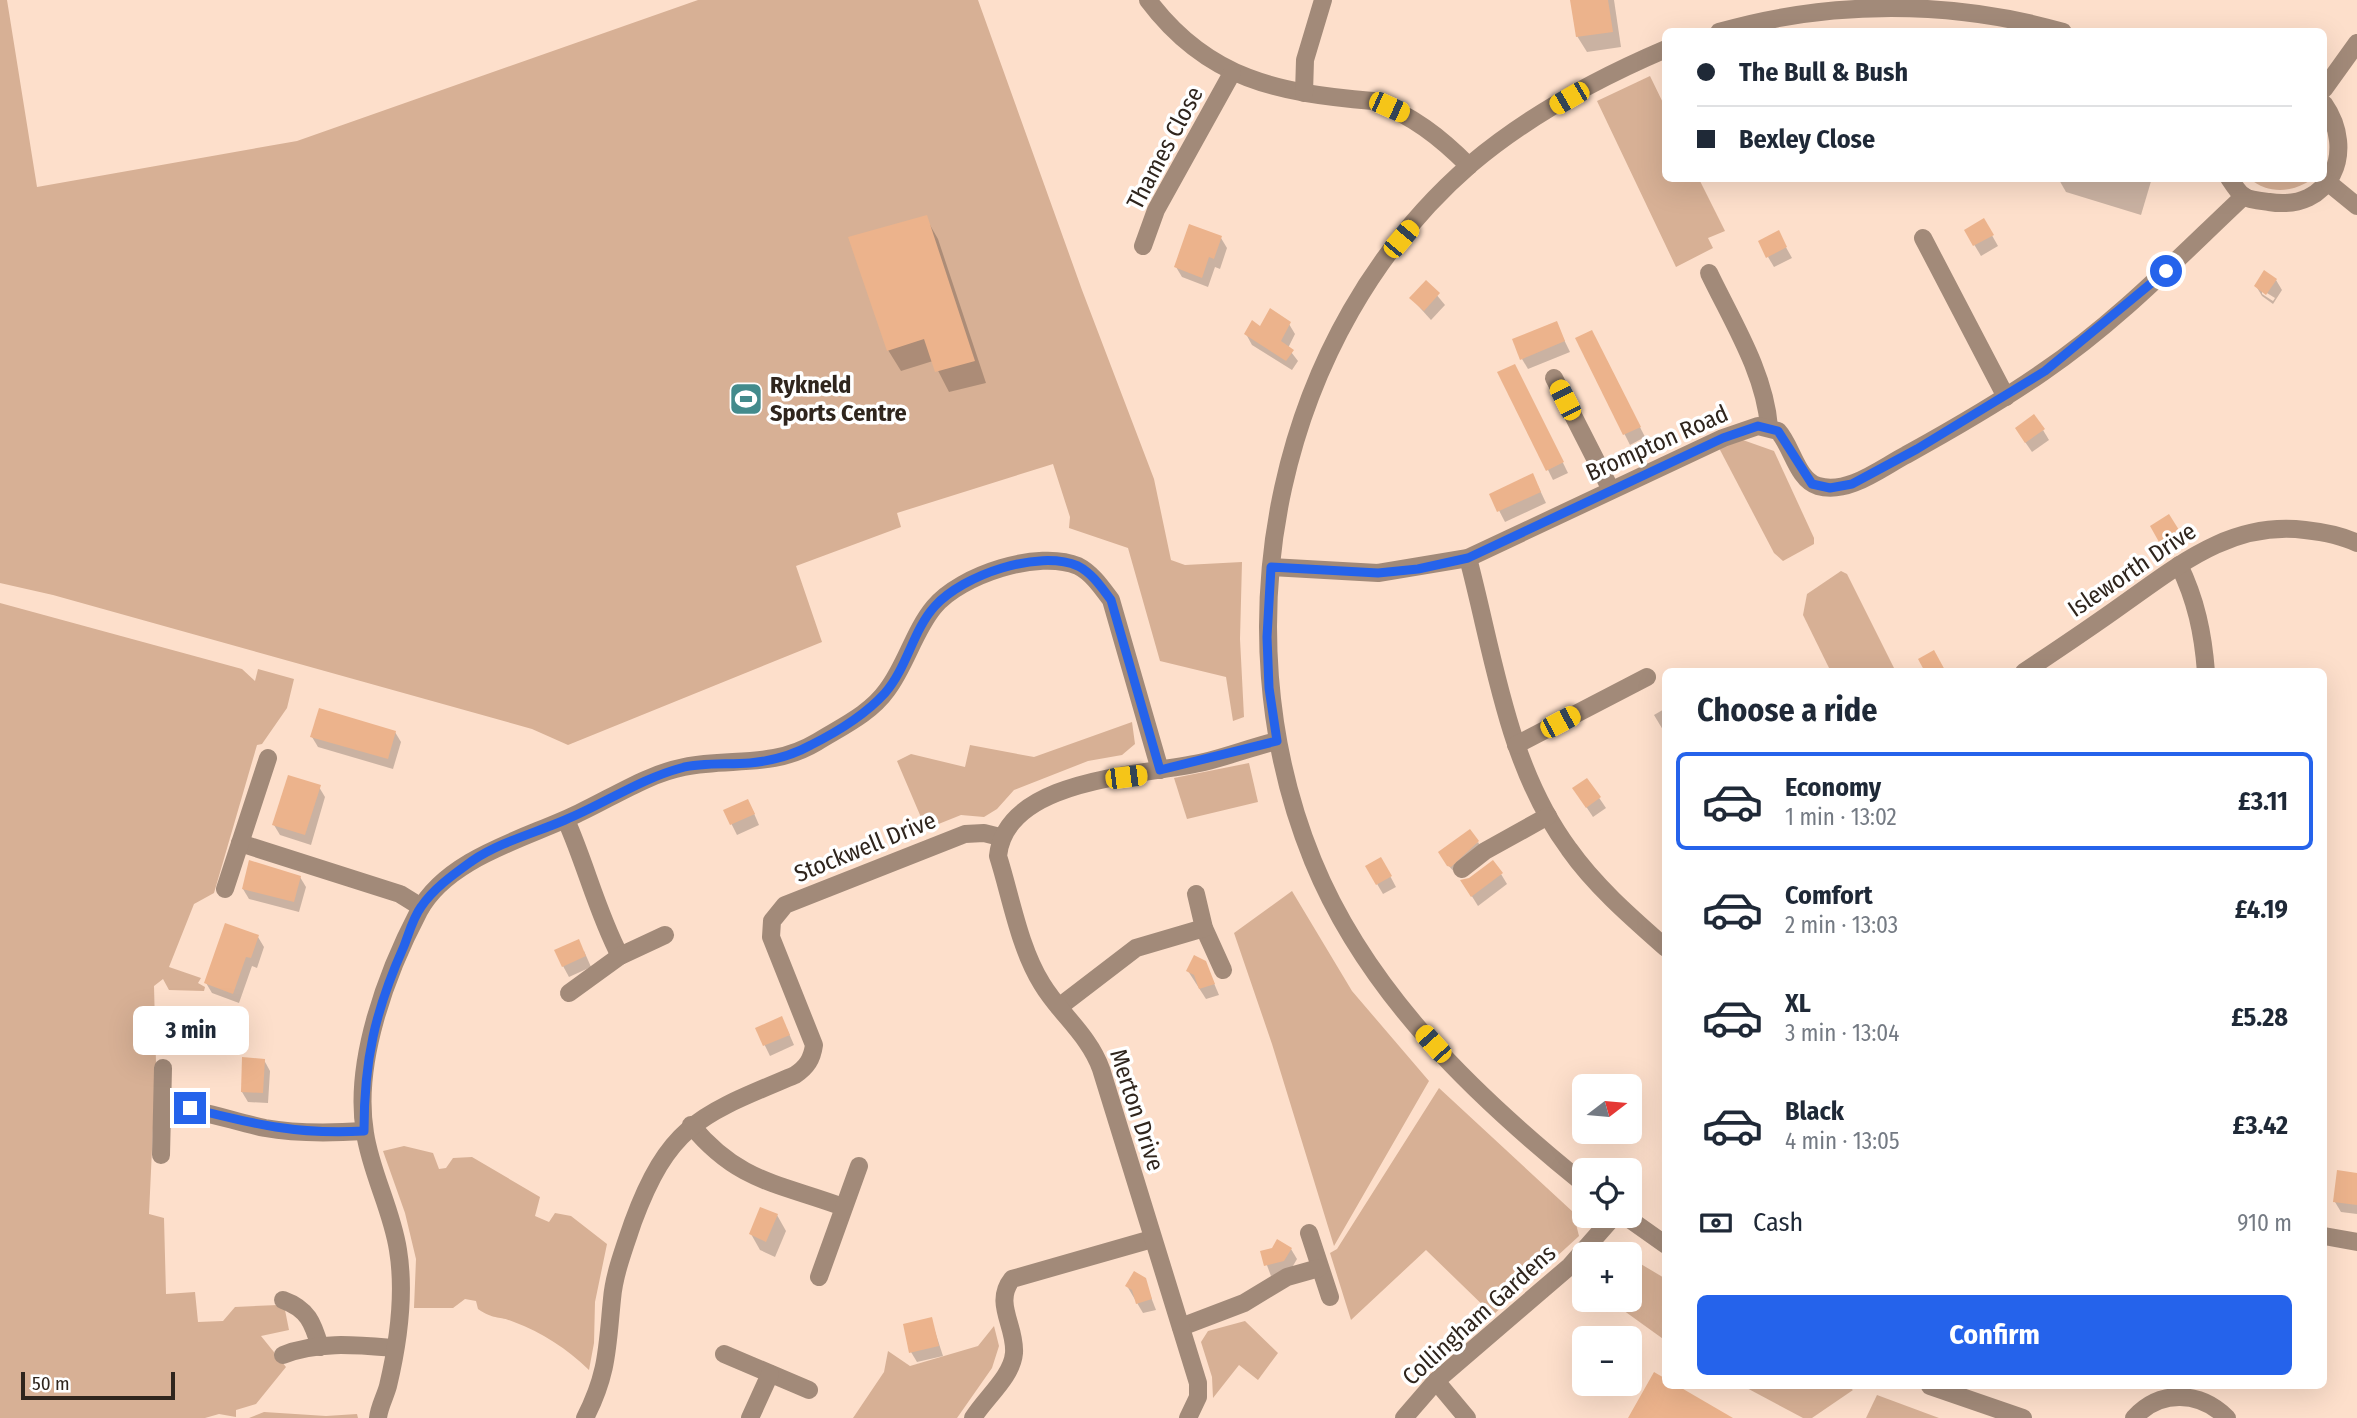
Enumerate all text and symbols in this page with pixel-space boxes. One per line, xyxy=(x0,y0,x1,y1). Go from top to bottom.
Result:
text: The Bull & Bush xyxy=(1739,57,1908,88)
car xyxy=(1546,78,1593,118)
street label: Thames Close xyxy=(1121,82,1209,214)
car xyxy=(1366,89,1413,125)
text: Bexley Close xyxy=(1739,124,1875,155)
car xyxy=(1380,216,1423,262)
route start xyxy=(2150,255,2182,287)
place label: Rykneld Sports Centre xyxy=(770,371,907,427)
car xyxy=(1547,377,1584,423)
sports icon: Rykneld Sports Centre xyxy=(727,380,765,418)
street label: Brompton Road xyxy=(1581,399,1733,487)
street label: Isleworth Drive xyxy=(2063,517,2201,623)
text: Choose a ride xyxy=(1697,691,1878,729)
car xyxy=(1537,703,1584,741)
car xyxy=(1104,764,1149,790)
icon: car xyxy=(1701,770,1764,833)
text: Economy xyxy=(1785,772,1881,803)
text: £3.11 xyxy=(2238,786,2288,817)
text: 1 min · 13:02 xyxy=(1785,803,1897,831)
street label: Stockwell Drive xyxy=(790,806,940,888)
icon: car xyxy=(1701,878,1764,941)
text: Comfort xyxy=(1785,880,1873,911)
text: £4.19 xyxy=(2235,894,2288,925)
text: 2 min · 13:03 xyxy=(1785,911,1898,939)
icon: car xyxy=(1701,986,1764,1049)
text: XL xyxy=(1785,988,1811,1019)
text: £5.28 xyxy=(2231,1002,2288,1033)
callout: 3 min xyxy=(132,1006,248,1056)
text: 3 min xyxy=(165,1016,217,1044)
text: 3 min · 13:04 xyxy=(1785,1019,1899,1047)
car xyxy=(1412,1021,1455,1067)
street label: Merton Drive xyxy=(1104,1046,1170,1174)
north arrow xyxy=(1572,1074,1642,1144)
map controls xyxy=(1572,1074,1642,1396)
route end xyxy=(174,1092,206,1124)
icon: car xyxy=(1701,1094,1764,1157)
text: Black xyxy=(1785,1096,1844,1127)
text: £3.42 xyxy=(2232,1110,2288,1141)
text: 4 min · 13:05 xyxy=(1785,1127,1900,1155)
button: locate xyxy=(1572,1158,1642,1228)
icon: cash xyxy=(1697,1204,1735,1242)
text: Cash xyxy=(1753,1207,1803,1238)
text: 910 m xyxy=(2237,1209,2292,1237)
street label: Collingham Gardens xyxy=(1397,1239,1561,1391)
button: + xyxy=(1572,1242,1642,1312)
button: Confirm xyxy=(1697,1295,2292,1375)
button: − xyxy=(1572,1326,1642,1396)
scale bar xyxy=(21,1369,175,1401)
text: 50 m xyxy=(32,1372,70,1395)

